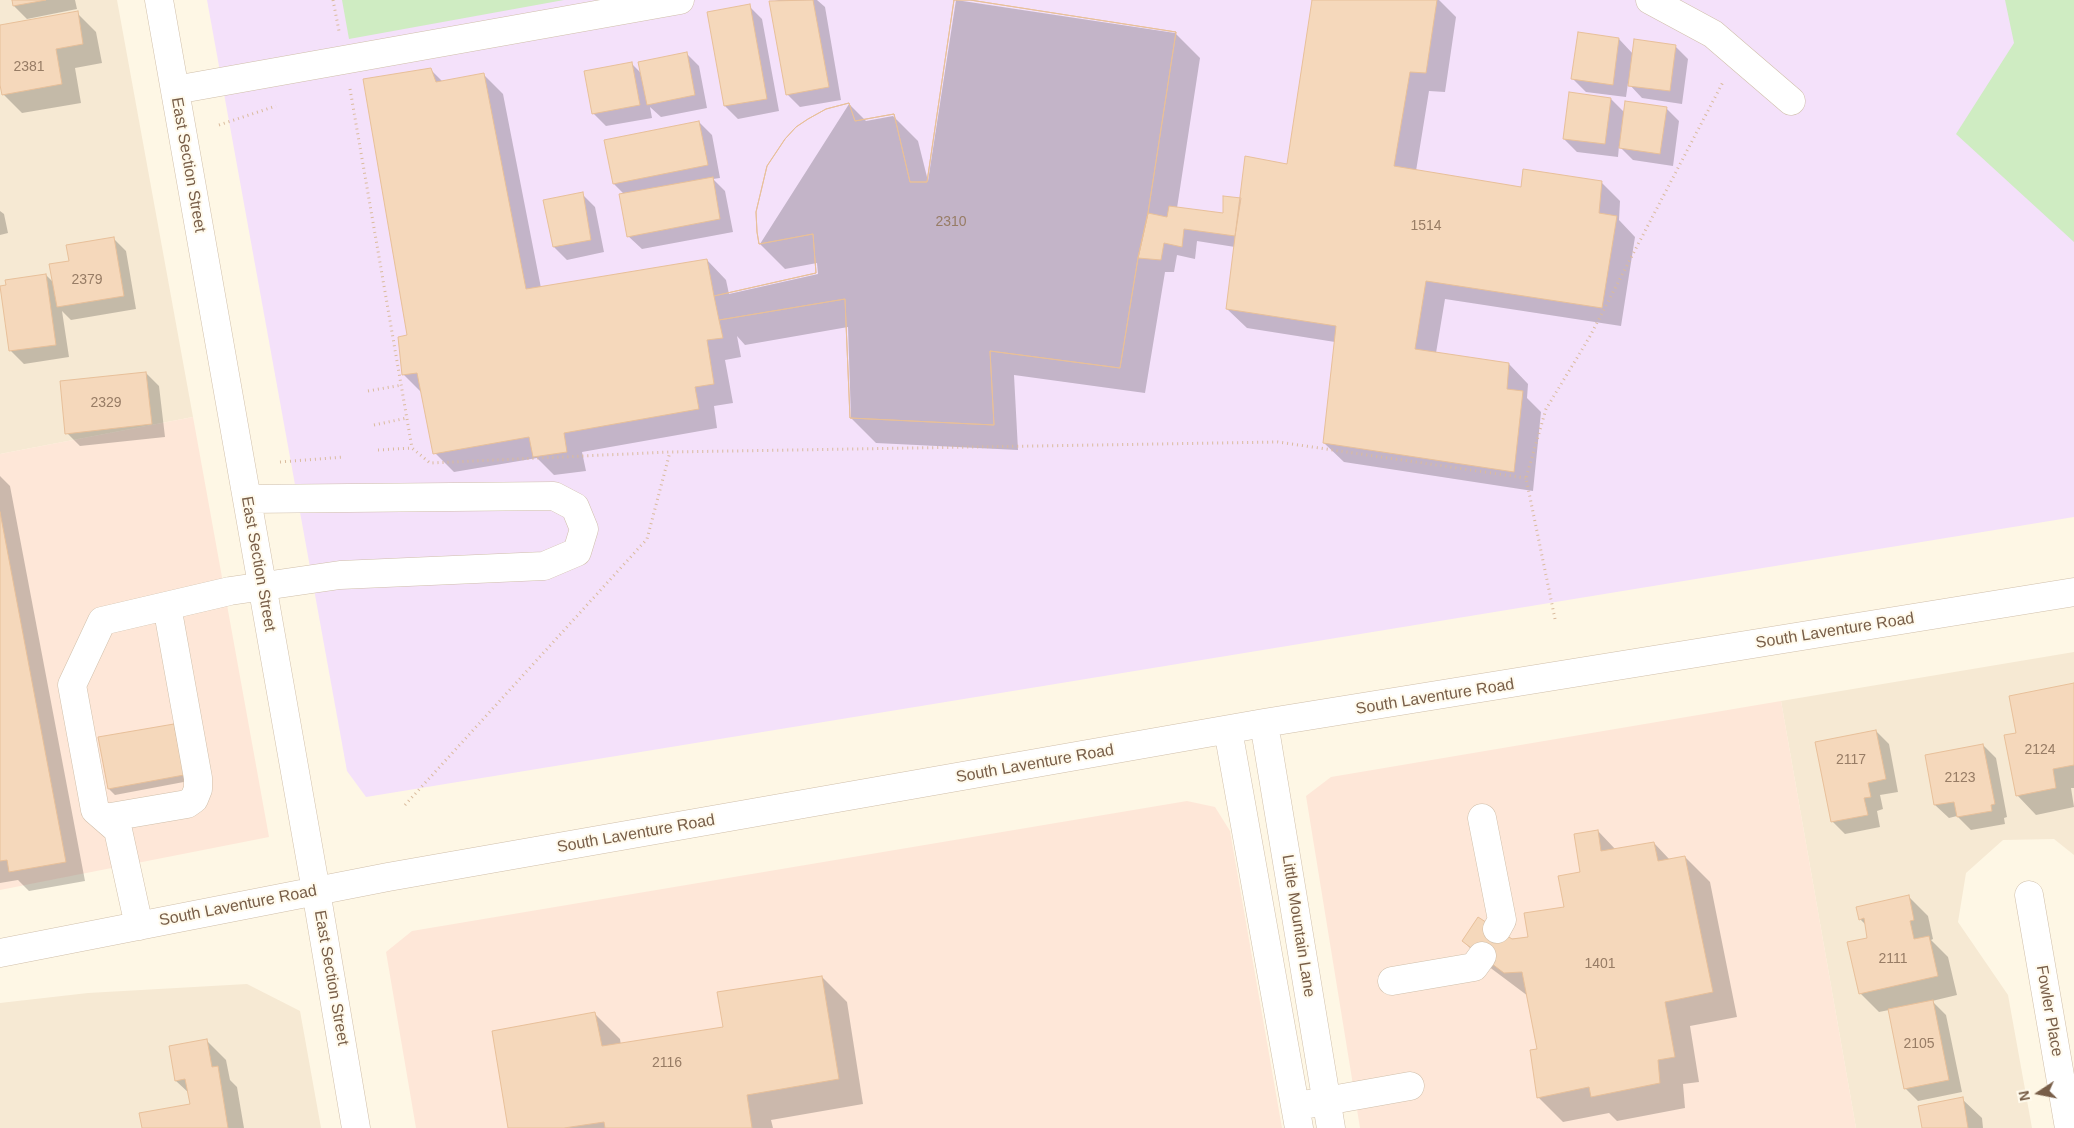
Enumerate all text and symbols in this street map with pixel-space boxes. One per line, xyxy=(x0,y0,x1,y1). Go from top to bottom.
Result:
house number: 2381 xyxy=(13,59,45,75)
street label: East Section Street xyxy=(167,96,209,234)
house number: 2310 xyxy=(935,214,967,230)
house number: 1514 xyxy=(1410,218,1442,234)
house number: 2379 xyxy=(71,272,103,288)
house number: 2329 xyxy=(90,395,122,411)
street label: East Section Street xyxy=(237,495,279,633)
street label: South Laventure Road xyxy=(1754,609,1916,653)
street label: South Laventure Road xyxy=(1354,675,1516,719)
street label: South Laventure Road xyxy=(954,741,1116,787)
house number: 2124 xyxy=(2024,742,2056,758)
house number: 2117 xyxy=(1836,752,1866,768)
house number: 2123 xyxy=(1944,770,1976,786)
street label: South Laventure Road xyxy=(555,811,717,857)
street label: Little Mountain Lane xyxy=(1277,853,1319,999)
street label: South Laventure Road xyxy=(158,881,318,931)
street label: East Section Street xyxy=(310,909,352,1047)
house number: 2111 xyxy=(1878,951,1908,967)
house number: 1401 xyxy=(1584,956,1616,972)
street label: Fowler Place xyxy=(2032,964,2066,1058)
house number: 2105 xyxy=(1903,1036,1935,1052)
house number: 2116 xyxy=(652,1055,682,1071)
north arrow xyxy=(2014,1068,2064,1118)
text: N xyxy=(2015,1089,2033,1102)

